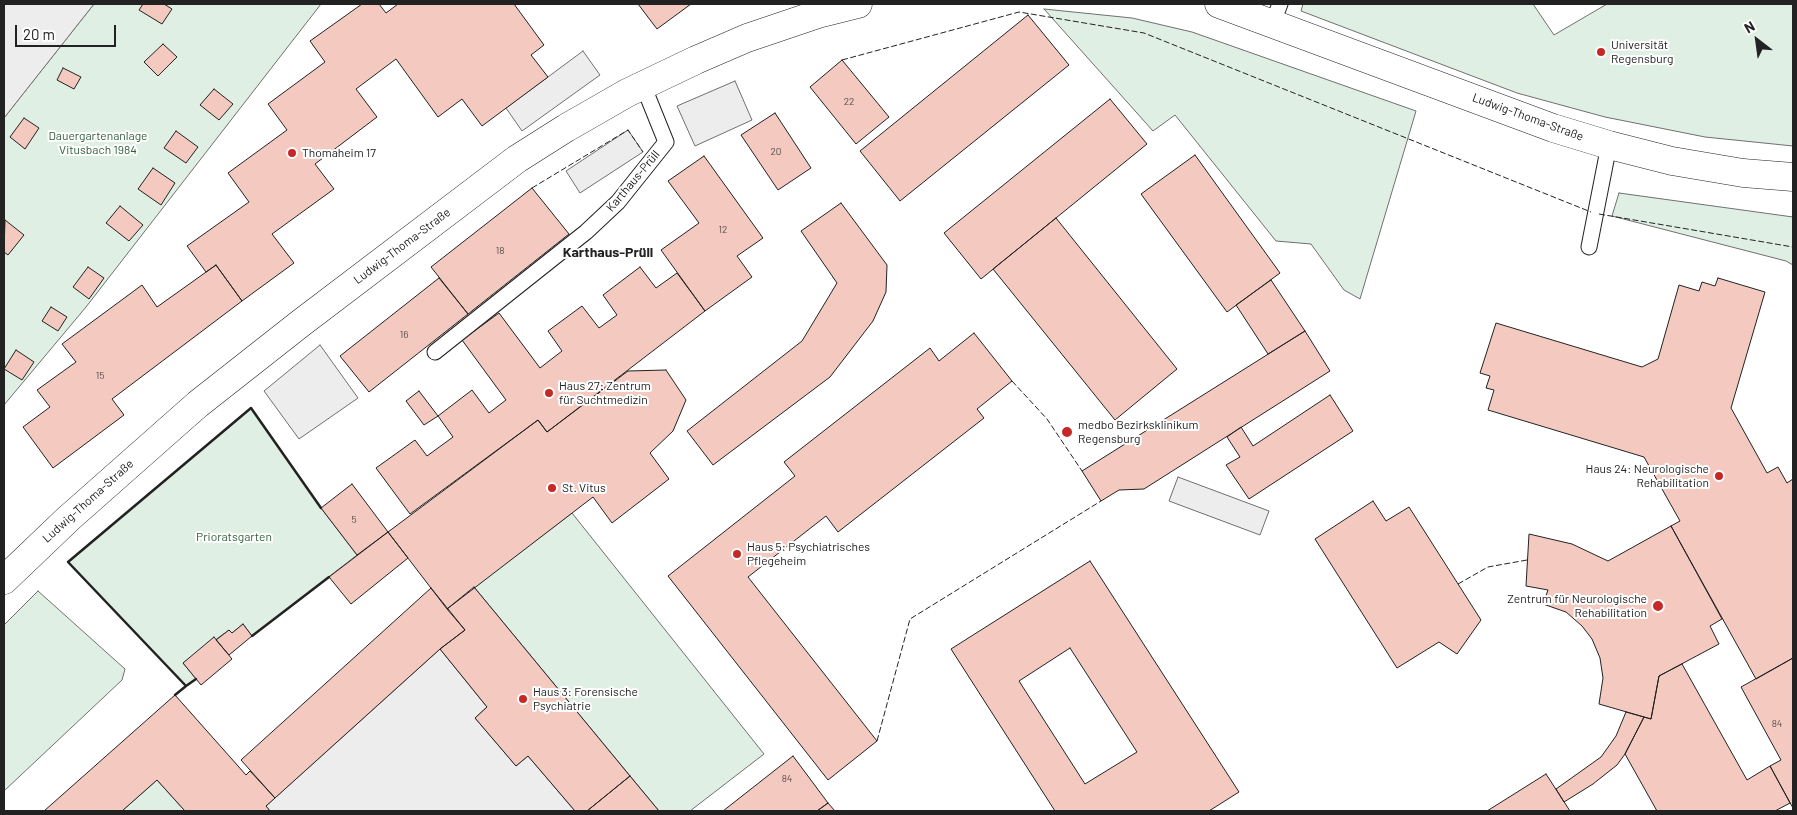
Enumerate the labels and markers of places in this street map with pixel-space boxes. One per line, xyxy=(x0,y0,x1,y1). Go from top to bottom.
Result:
place label: Universität Regensburg xyxy=(1611,38,1673,66)
marker: Universität Regensburg xyxy=(1595,46,1607,58)
place label: Thomaheim 17 xyxy=(302,146,376,160)
marker: Thomaheim 17 xyxy=(286,147,298,159)
place label: Haus 27: Zentrum für Suchtmedizin xyxy=(559,379,651,407)
marker: Haus 27: Zentrum für Suchtmedizin xyxy=(543,387,555,399)
place label: medbo Bezirksklinikum Regensburg xyxy=(1078,418,1198,446)
marker: medbo Bezirksklinikum Regensburg xyxy=(1060,425,1074,439)
place label: Haus 24: Neurologische Rehabilitation xyxy=(1586,462,1709,490)
marker: Haus 24: Neurologische Rehabilitation xyxy=(1713,470,1725,482)
place label: St. Vitus xyxy=(562,481,606,495)
marker: St. Vitus xyxy=(546,482,558,494)
place label: Haus 5: Psychiatrisches Pflegeheim xyxy=(747,540,870,568)
marker: Haus 5: Psychiatrisches Pflegeheim xyxy=(731,548,743,560)
place label: Zentrum für Neurologische Rehabilitation xyxy=(1507,592,1647,620)
marker: Zentrum für Neurologische Rehabilitation xyxy=(1651,599,1665,613)
place label: Haus 3: Forensische Psychiatrie xyxy=(533,685,638,713)
marker: Haus 3: Forensische Psychiatrie xyxy=(517,693,529,705)

